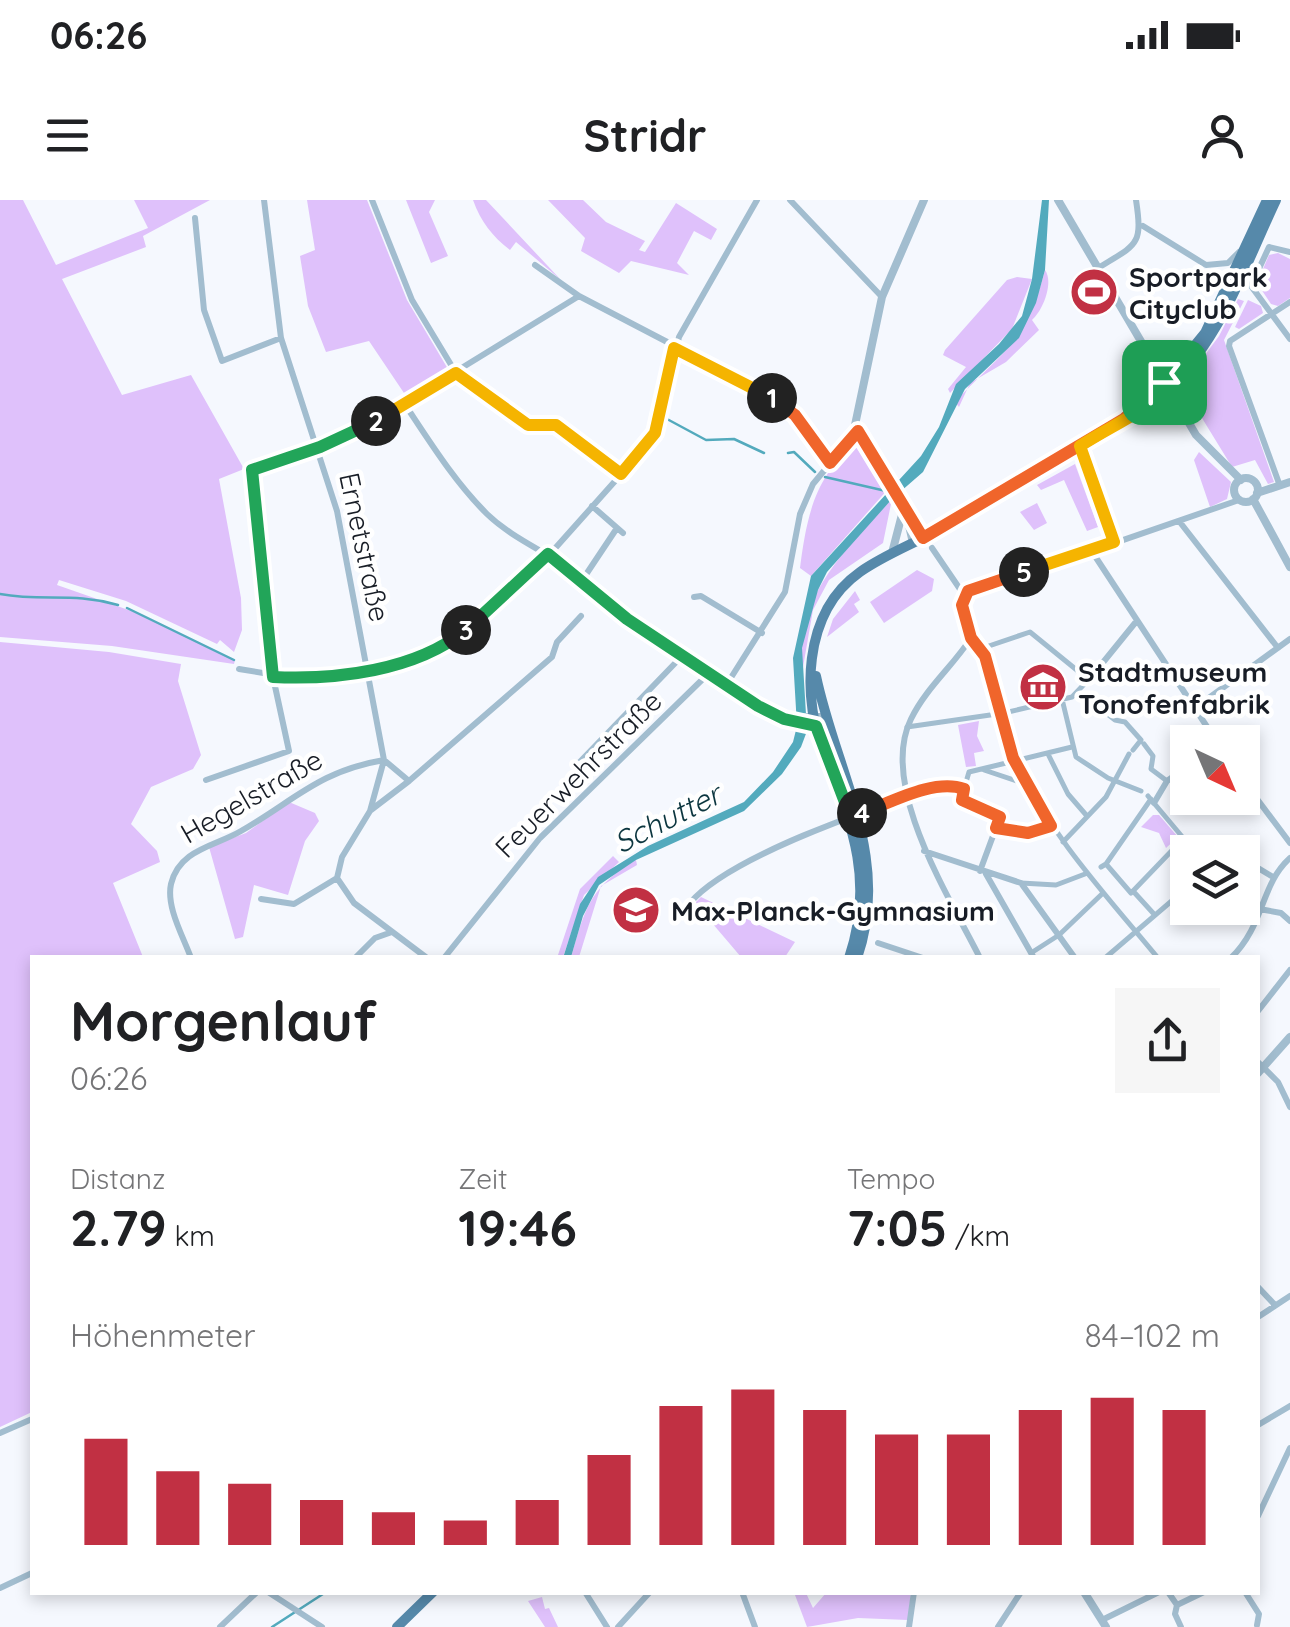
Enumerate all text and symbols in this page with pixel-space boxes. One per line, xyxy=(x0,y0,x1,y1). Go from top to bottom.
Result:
text: 06:26 xyxy=(50,11,147,59)
text: Stridr xyxy=(583,107,707,163)
icon: menu xyxy=(40,108,95,163)
icon: person xyxy=(1195,108,1250,163)
place label: Sportpark Cityclub xyxy=(1129,259,1268,326)
sports icon: Sportpark Cityclub xyxy=(1068,266,1120,318)
pin xyxy=(1122,340,1207,425)
icon: arrive xyxy=(1137,355,1192,410)
pin: 1 xyxy=(747,373,797,423)
text: 1 xyxy=(767,380,777,415)
pin: 2 xyxy=(351,396,401,446)
text: 2 xyxy=(368,403,384,438)
street label: Ernetstraße xyxy=(332,469,398,625)
pin: 5 xyxy=(999,547,1049,597)
text: 5 xyxy=(1016,554,1032,589)
pin: 3 xyxy=(441,605,491,655)
text: 3 xyxy=(458,612,474,647)
place label: Stadtmuseum Tonofenfabrik xyxy=(1078,654,1271,721)
museum icon: Stadtmuseum Tonofenfabrik xyxy=(1017,661,1069,713)
street label: Feuerwehrstraße xyxy=(487,683,669,865)
north arrow xyxy=(1170,725,1260,815)
map controls xyxy=(1170,725,1260,925)
street label: Hegelstraße xyxy=(174,741,328,851)
water label: Schutter xyxy=(607,773,730,861)
pin: 4 xyxy=(837,788,887,838)
text: 4 xyxy=(854,795,870,830)
button: layers xyxy=(1170,835,1260,925)
school or university icon: Max-Planck-Gymnasium xyxy=(610,884,662,936)
place label: Max-Planck-Gymnasium xyxy=(671,893,995,928)
text: Morgenlauf xyxy=(70,986,377,1055)
button: share xyxy=(1115,988,1220,1093)
text: 06:26 xyxy=(70,1058,147,1098)
text: Distanz xyxy=(70,1161,165,1196)
text: Zeit xyxy=(458,1161,508,1196)
text: Tempo xyxy=(847,1161,935,1196)
text: 2.79 xyxy=(70,1196,167,1259)
text: 19:46 xyxy=(458,1196,577,1259)
text: 7:05 xyxy=(847,1196,947,1259)
text: km xyxy=(167,1218,215,1253)
text: /km xyxy=(947,1218,1010,1253)
text: Höhenmeter xyxy=(70,1315,255,1355)
text: 84–102 m xyxy=(1085,1315,1220,1355)

